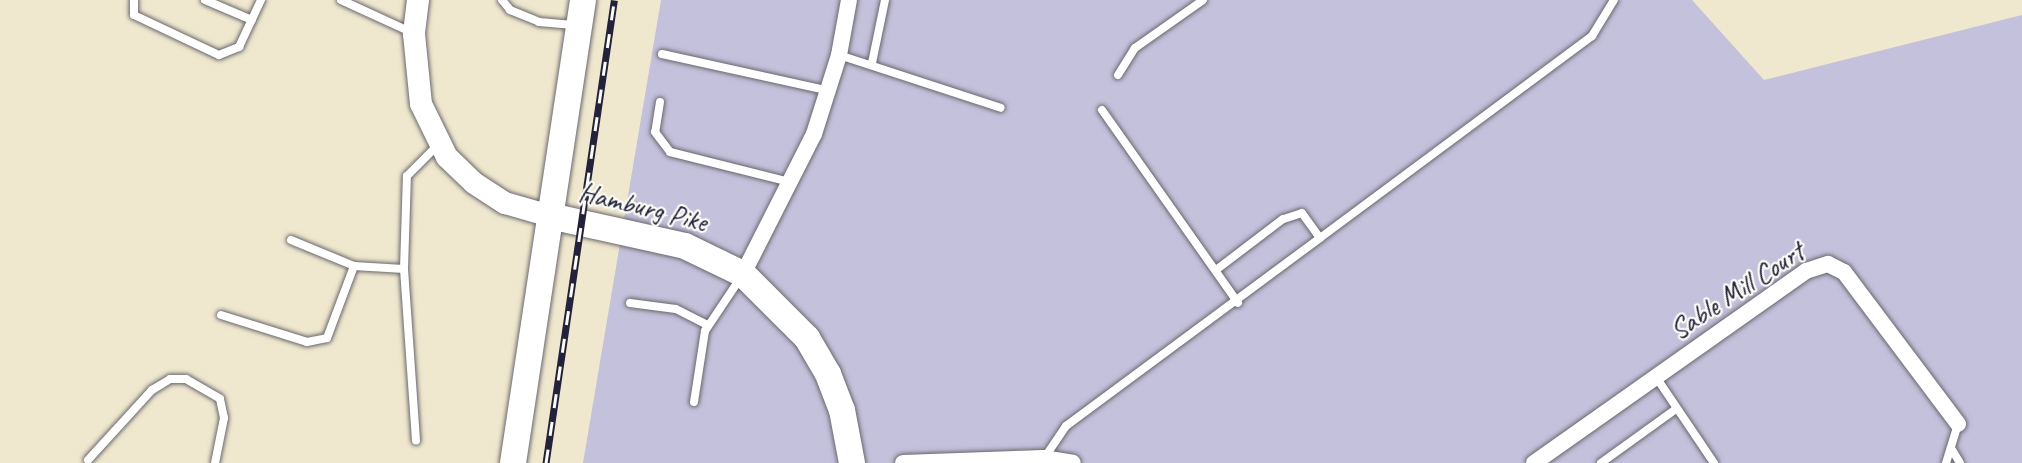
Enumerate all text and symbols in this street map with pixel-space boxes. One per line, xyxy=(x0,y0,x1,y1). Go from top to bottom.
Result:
street label: Hamburg Pike xyxy=(575,175,711,239)
street label: Sable Mill Court xyxy=(1664,235,1810,347)

